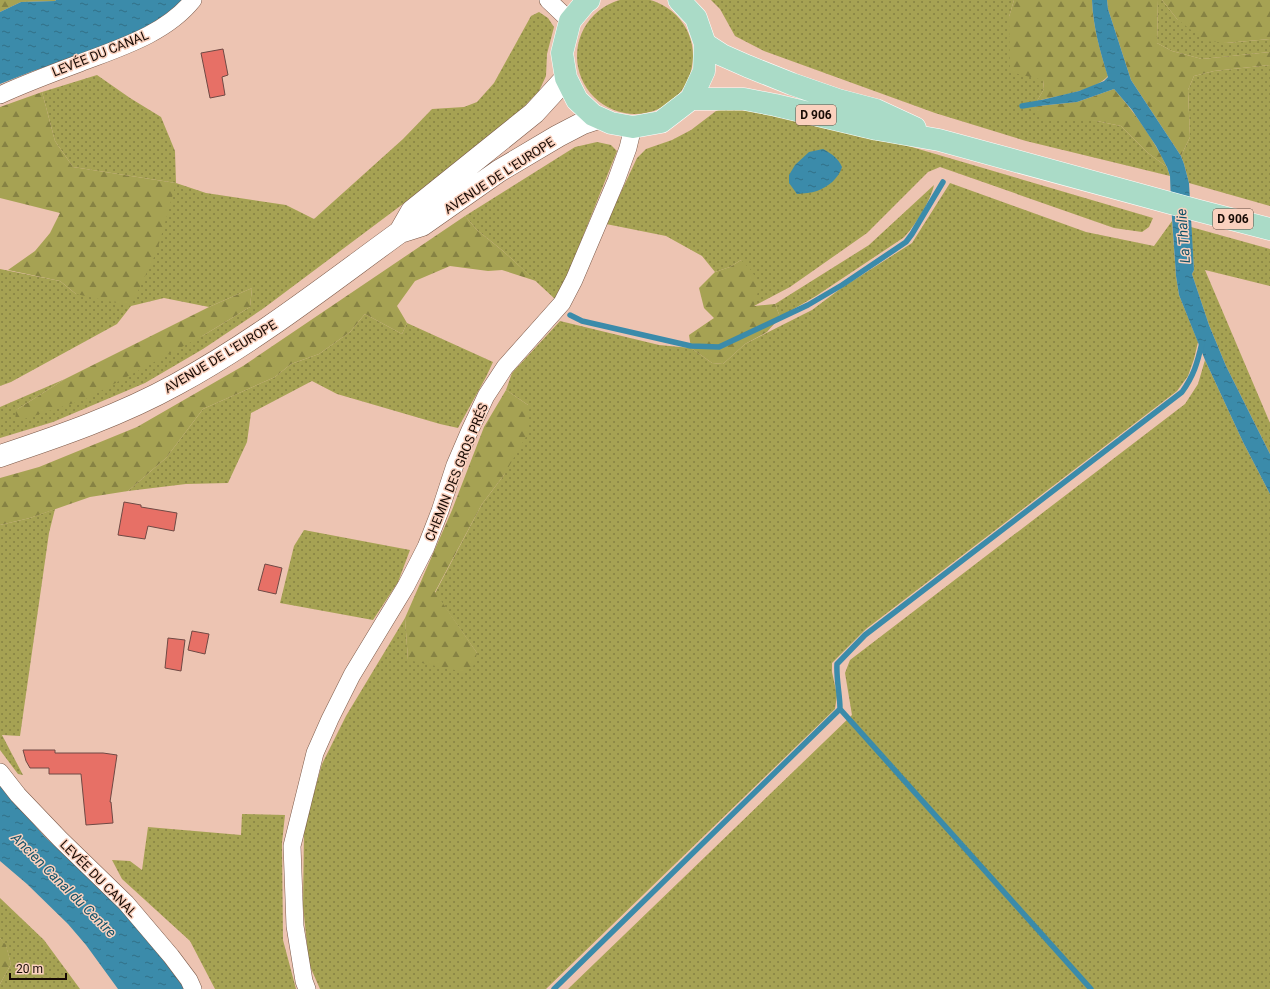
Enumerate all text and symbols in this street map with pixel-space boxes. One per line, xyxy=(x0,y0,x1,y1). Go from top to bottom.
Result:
street label: LEVÉE DU CANAL xyxy=(50,27,151,80)
road number: D 906 xyxy=(796,105,836,125)
street label: AVENUE DE L'EUROPE xyxy=(441,134,557,217)
water label: La Thalie xyxy=(1173,208,1193,264)
road number: D 906 xyxy=(1213,209,1253,229)
street label: AVENUE DE L'EUROPE xyxy=(161,317,279,396)
street label: CHEMIN DES GROS PRÉS xyxy=(422,401,491,543)
water label: Ancien Canal du Centre xyxy=(8,829,120,941)
street label: LEVÉE DU CANAL xyxy=(57,837,140,920)
scale bar xyxy=(10,955,66,981)
text: 20 m xyxy=(16,962,43,976)

